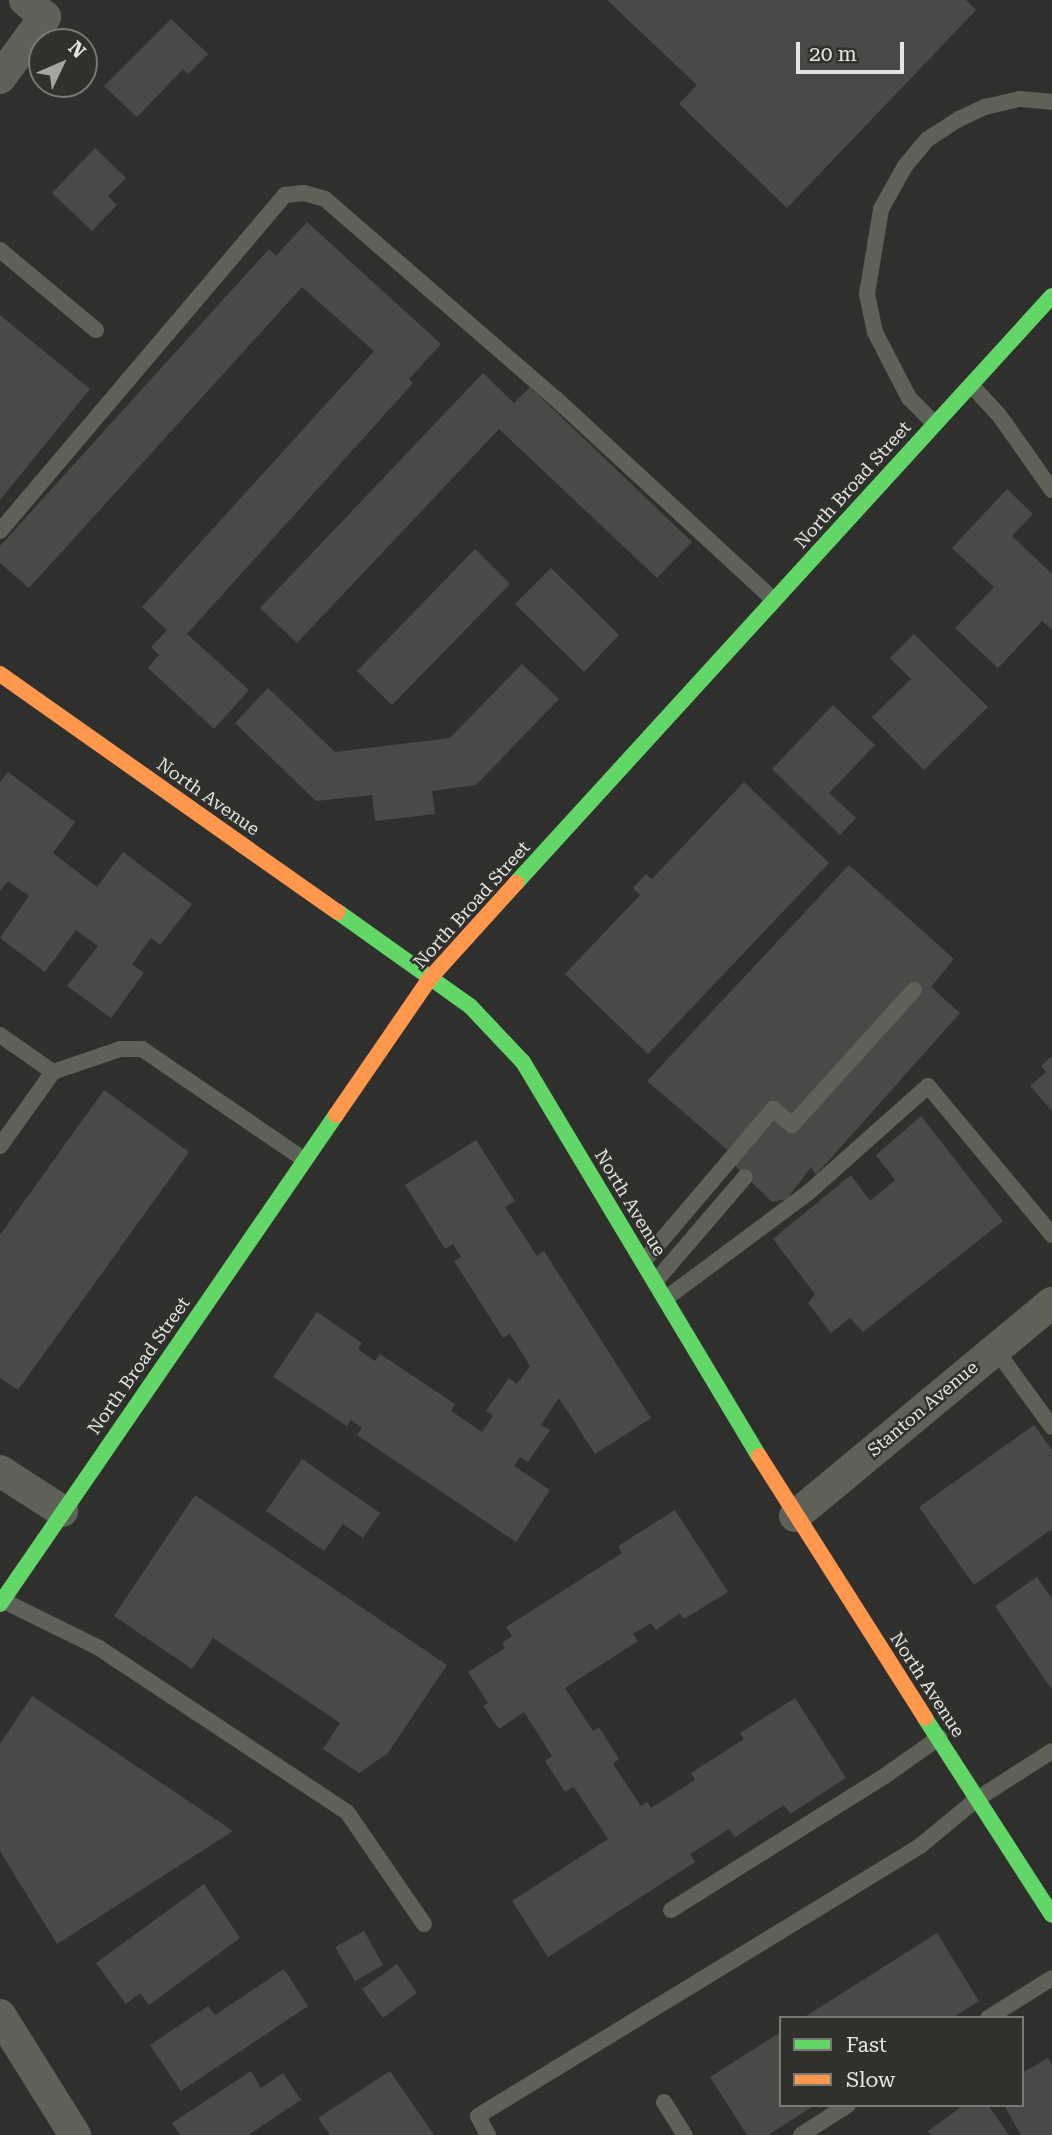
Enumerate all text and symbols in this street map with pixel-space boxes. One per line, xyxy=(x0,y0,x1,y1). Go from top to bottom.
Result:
north arrow xyxy=(28,28,98,98)
scale bar xyxy=(800,28,908,72)
text: N xyxy=(64,36,90,63)
text: 20 m xyxy=(809,42,857,66)
street label: North Broad Street xyxy=(790,417,916,553)
street label: North Avenue xyxy=(153,754,263,840)
street label: North Broad Street xyxy=(409,837,535,973)
street label: North Avenue xyxy=(590,1146,670,1260)
street label: North Broad Street xyxy=(83,1293,195,1439)
street label: Stanton Avenue xyxy=(863,1357,983,1461)
street label: North Avenue xyxy=(885,1629,969,1741)
legend xyxy=(779,2016,1024,2107)
text: Fast xyxy=(846,2033,887,2057)
text: Slow xyxy=(846,2068,895,2092)

